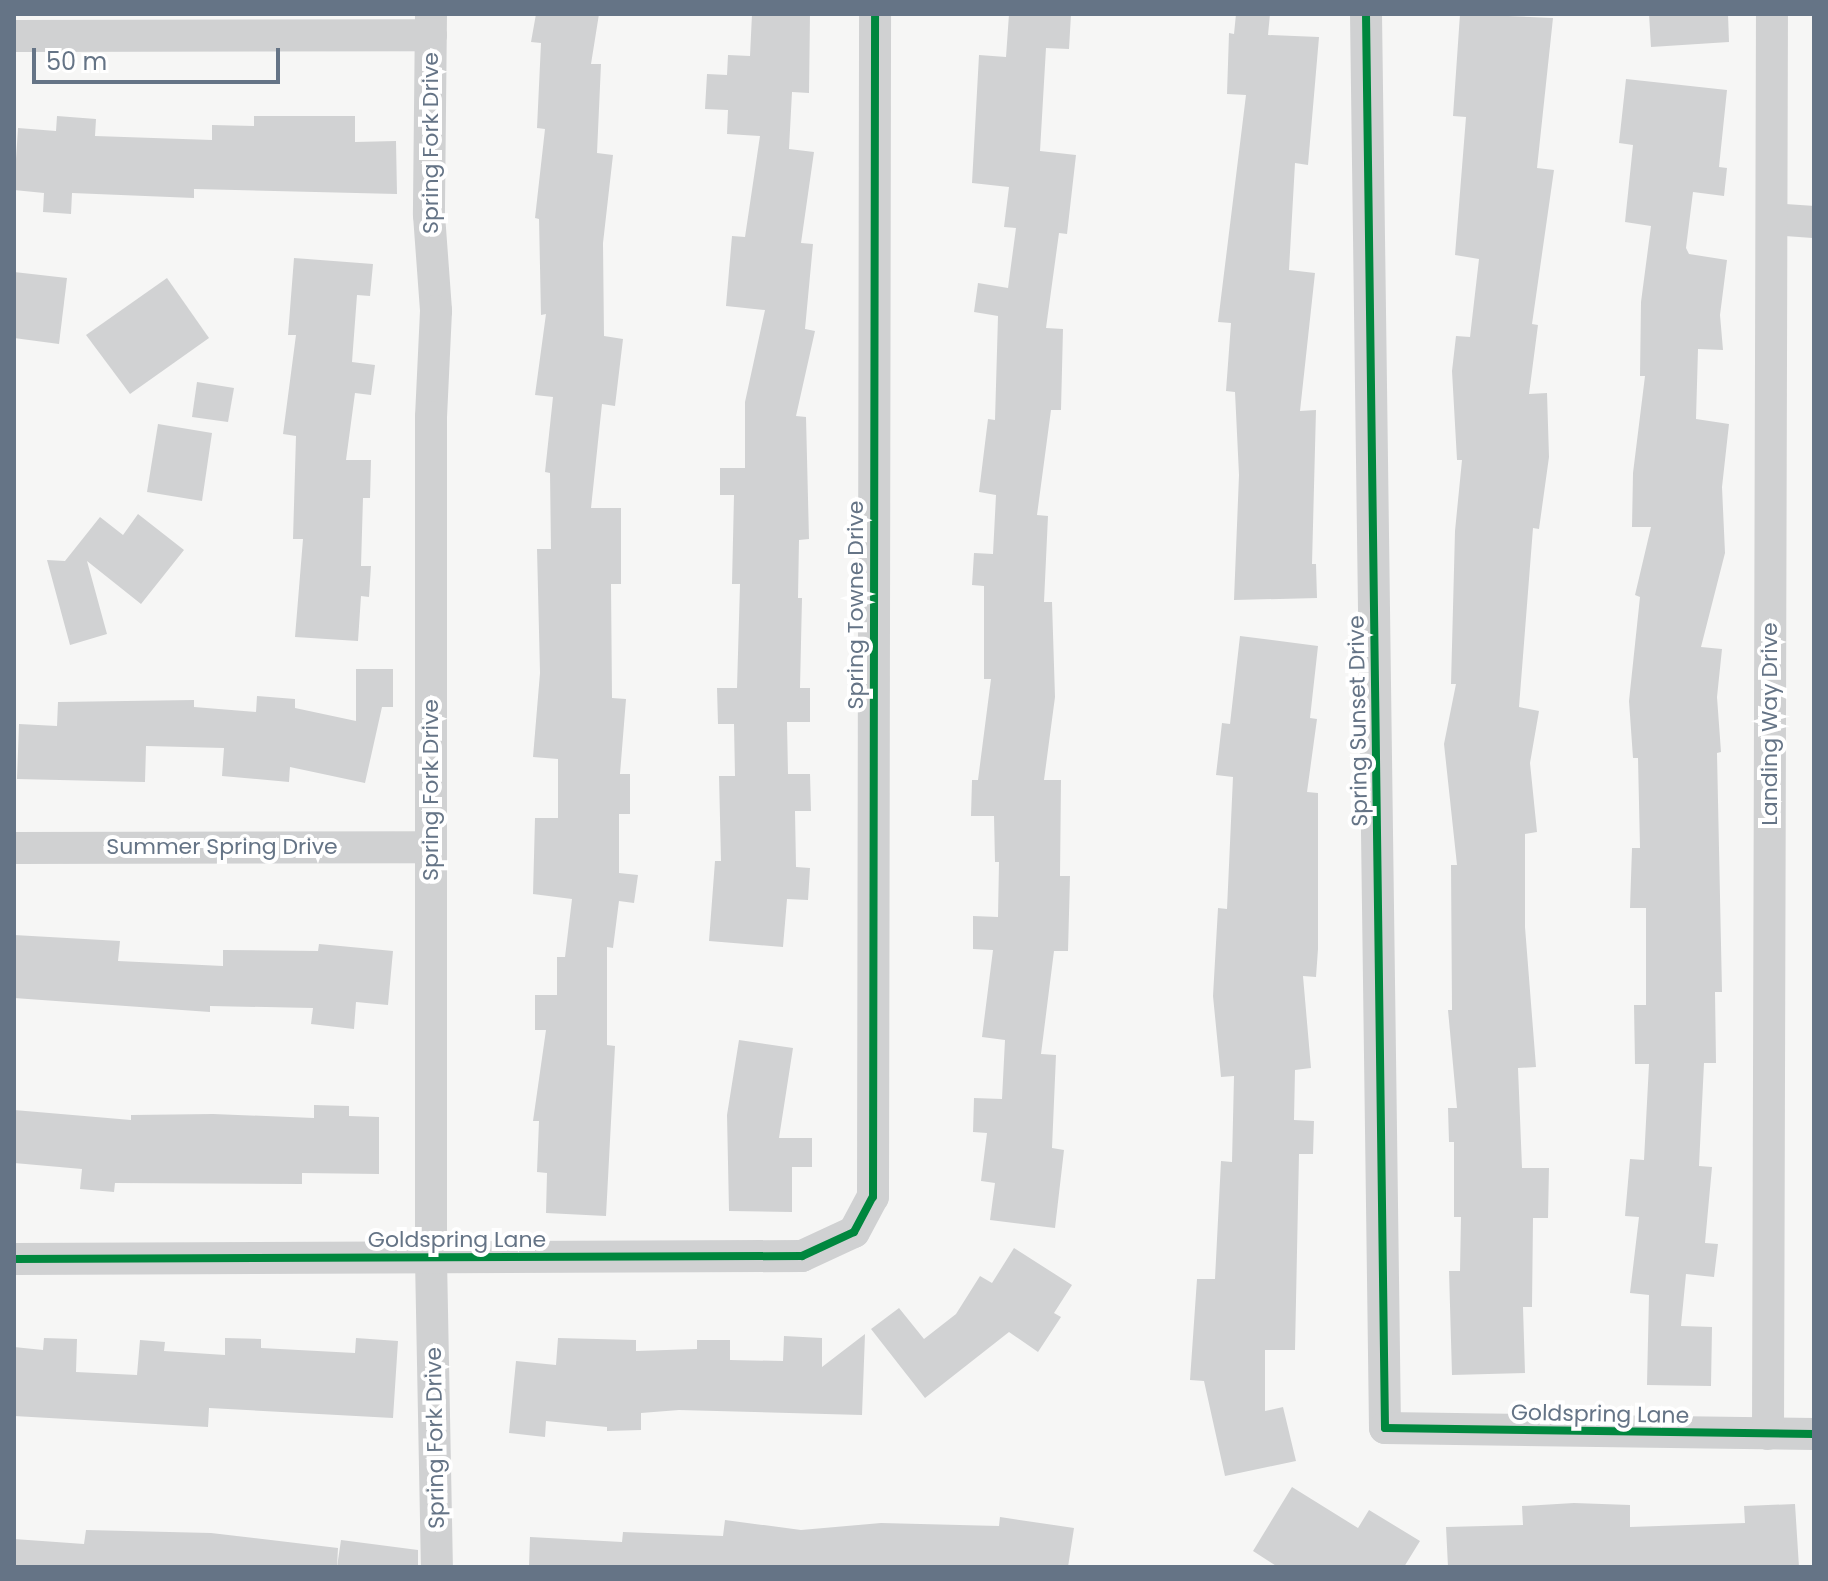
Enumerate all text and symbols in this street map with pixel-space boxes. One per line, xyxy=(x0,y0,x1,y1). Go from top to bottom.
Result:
scale bar xyxy=(36,32,284,82)
text: 50 m xyxy=(46,45,107,78)
street label: Spring Fork Drive xyxy=(418,52,444,234)
street label: Spring Towne Drive xyxy=(843,501,869,709)
street label: Spring Sunset Drive xyxy=(1343,615,1373,827)
street label: Landing Way Drive xyxy=(1757,622,1783,826)
street label: Spring Fork Drive xyxy=(418,699,444,881)
street label: Summer Spring Drive xyxy=(106,834,338,860)
street label: Goldspring Lane xyxy=(368,1227,546,1253)
street label: Spring Fork Drive xyxy=(420,1347,450,1529)
street label: Goldspring Lane xyxy=(1511,1399,1689,1429)

